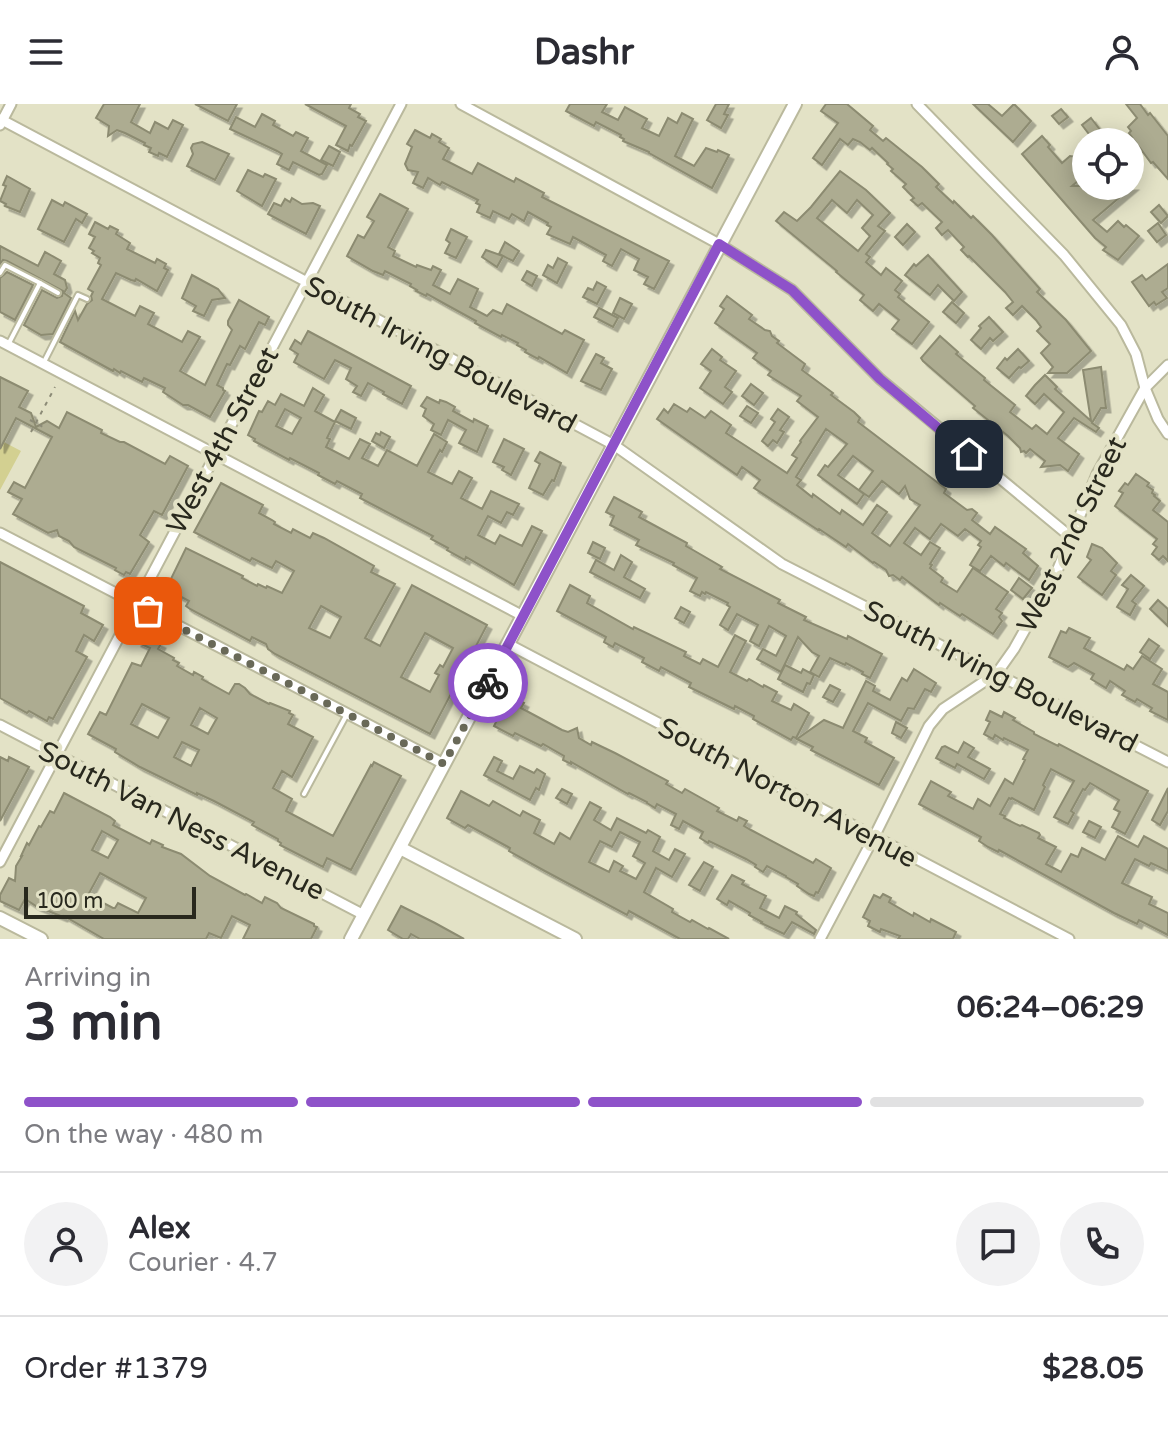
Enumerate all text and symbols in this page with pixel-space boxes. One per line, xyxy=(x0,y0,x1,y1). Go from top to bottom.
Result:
icon: menu xyxy=(24,30,68,74)
icon: person xyxy=(1100,30,1144,74)
text: Dashr xyxy=(534,31,634,74)
map controls xyxy=(1072,128,1144,200)
button: locate xyxy=(1072,128,1144,200)
street label: South Irving Boulevard xyxy=(299,269,582,441)
street label: West 4th Street xyxy=(159,341,287,540)
pin xyxy=(935,420,1003,488)
street label: West 2nd Street xyxy=(1010,431,1134,638)
icon: home xyxy=(947,432,991,476)
pin xyxy=(114,577,182,645)
icon: bag xyxy=(126,589,170,633)
street label: South Irving Boulevard xyxy=(858,593,1143,761)
courier xyxy=(448,643,528,723)
icon: bike xyxy=(466,661,510,705)
street label: South Norton Avenue xyxy=(652,710,923,876)
street label: South Van Ness Avenue xyxy=(33,734,330,908)
scale bar xyxy=(24,883,196,919)
text: 100 m xyxy=(36,888,103,914)
text: Arriving in xyxy=(24,962,151,993)
text: 06:24–06:29 xyxy=(957,989,1144,1026)
text: 3 min xyxy=(24,991,163,1054)
text: On the way · 480 m xyxy=(24,1119,263,1150)
button: person xyxy=(24,1202,108,1286)
button: chat xyxy=(956,1202,1040,1286)
button: phone xyxy=(1060,1202,1144,1286)
text: Alex xyxy=(128,1210,191,1247)
text: Courier · 4.7 xyxy=(128,1247,278,1278)
text: Order #1379 xyxy=(24,1350,208,1387)
text: $28.05 xyxy=(1042,1350,1144,1387)

